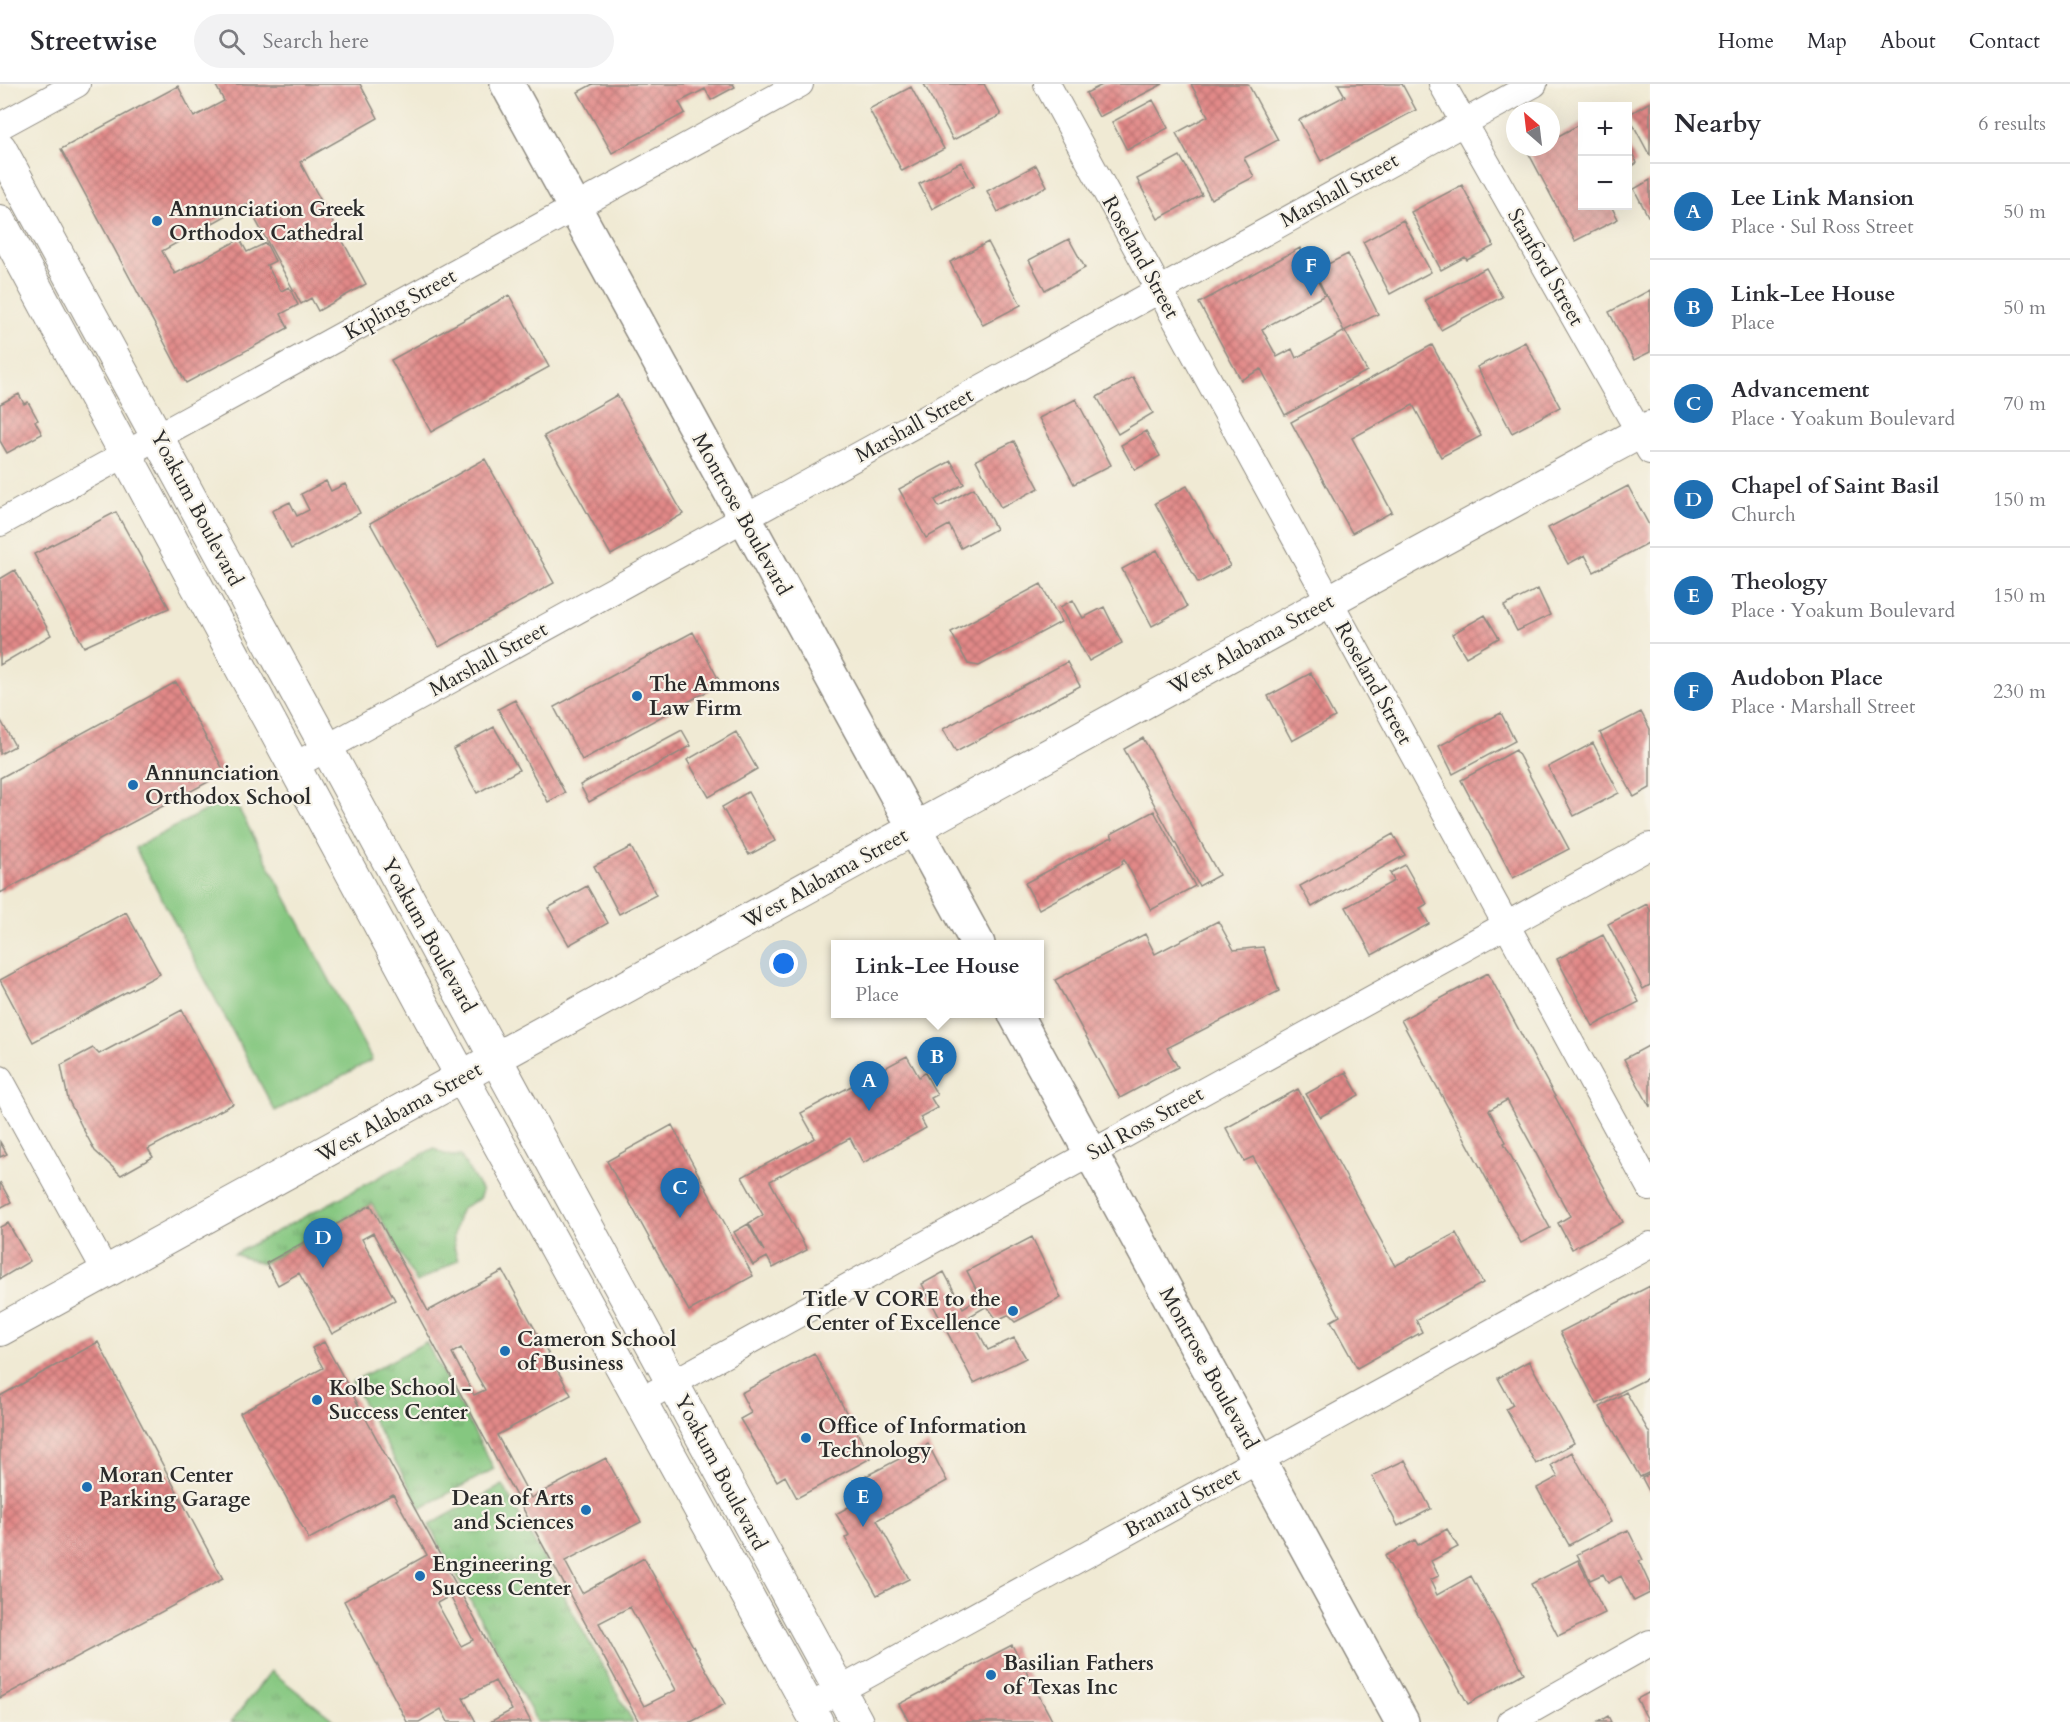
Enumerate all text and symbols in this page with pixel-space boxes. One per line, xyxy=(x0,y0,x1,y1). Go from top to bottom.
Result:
search box xyxy=(194,14,614,68)
text: Streetwise xyxy=(30,22,158,60)
icon: search xyxy=(215,25,248,58)
text: Search here xyxy=(263,26,369,56)
text: Home xyxy=(1718,27,1774,56)
text: Map xyxy=(1807,27,1847,56)
text: About xyxy=(1880,27,1936,56)
text: Contact xyxy=(1969,27,2040,56)
north arrow xyxy=(1506,102,1560,156)
map controls xyxy=(1578,102,1632,210)
button: + xyxy=(1578,102,1632,156)
text: Nearby xyxy=(1674,106,1762,141)
text: 6 results xyxy=(1978,110,2046,137)
street label: Marshall Street xyxy=(1275,146,1404,235)
button: − xyxy=(1578,156,1632,210)
text: Lee Link Mansion xyxy=(1731,183,1914,213)
street label: Roseland Street xyxy=(1095,191,1186,324)
place label: Annunciation Greek Orthodox Cathedral xyxy=(169,195,365,248)
text: A xyxy=(1686,198,1701,225)
text: 50 m xyxy=(2003,198,2046,225)
street label: Stanford Street xyxy=(1500,203,1591,331)
text: Place · Sul Ross Street xyxy=(1731,213,1914,240)
marker: Annunciation Greek Orthodox Cathedral xyxy=(150,214,164,228)
pin: F xyxy=(1292,246,1330,296)
street label: Kipling Street xyxy=(339,262,462,347)
text: Link-Lee House xyxy=(1731,279,1895,309)
text: B xyxy=(1686,294,1701,321)
text: 50 m xyxy=(2003,294,2046,321)
text: Place xyxy=(1731,309,1775,336)
text: Advancement xyxy=(1731,375,1869,405)
street label: Marshall Street xyxy=(850,381,979,470)
text: C xyxy=(1686,390,1701,417)
text: 70 m xyxy=(2003,390,2046,417)
text: Place · Yoakum Boulevard xyxy=(1731,405,1955,432)
street label: Yoakum Boulevard xyxy=(143,425,250,591)
street label: Montrose Boulevard xyxy=(685,428,798,601)
text: Chapel of Saint Basil xyxy=(1731,471,1939,501)
text: D xyxy=(1685,486,1702,513)
text: 150 m xyxy=(1993,486,2046,513)
text: Church xyxy=(1731,501,1796,528)
text: Theology xyxy=(1731,567,1828,597)
text: E xyxy=(1687,582,1700,609)
text: 150 m xyxy=(1993,582,2046,609)
street label: West Alabama Street xyxy=(1163,587,1339,702)
text: Place · Yoakum Boulevard xyxy=(1731,597,1955,624)
street label: Marshall Street xyxy=(424,615,553,704)
street label: Roseland Street xyxy=(1328,617,1419,750)
text: Audobon Place xyxy=(1731,663,1883,693)
place label: The Ammons Law Firm xyxy=(649,670,780,723)
text: F xyxy=(1688,678,1699,705)
text: 230 m xyxy=(1993,678,2046,705)
marker: The Ammons Law Firm xyxy=(630,689,644,703)
text: Place · Marshall Street xyxy=(1731,693,1915,720)
place label: Annunciation Orthodox School xyxy=(145,759,311,812)
marker: Annunciation Orthodox School xyxy=(126,778,140,792)
street label: West Alabama Street xyxy=(737,821,913,936)
street label: Yoakum Boulevard xyxy=(374,853,483,1018)
popup xyxy=(831,940,1044,1018)
your location xyxy=(769,949,798,978)
text: Link-Lee House xyxy=(855,951,1020,981)
text: Place xyxy=(855,981,899,1008)
pin: B xyxy=(918,1038,956,1087)
street label: West Alabama Street xyxy=(311,1055,487,1170)
pin: A xyxy=(850,1062,888,1111)
street label: Sul Ross Street xyxy=(1082,1079,1209,1167)
pin: C xyxy=(660,1168,700,1218)
pin: D xyxy=(304,1218,342,1268)
street label: Montrose Boulevard xyxy=(1152,1282,1265,1455)
place label: Title V CORE to the Center of Excellence xyxy=(802,1285,1001,1338)
marker: Title V CORE to the Center of Excellence xyxy=(1006,1304,1020,1318)
place label: Cameron School of Business xyxy=(517,1325,676,1378)
marker: Cameron School of Business xyxy=(498,1344,512,1358)
place label: Kolbe School - Success Center xyxy=(329,1374,471,1427)
street label: Yoakum Boulevard xyxy=(667,1389,774,1555)
marker: Kolbe School - Success Center xyxy=(310,1393,324,1407)
place label: Office of Information Technology xyxy=(818,1412,1027,1465)
marker: Office of Information Technology xyxy=(799,1431,813,1445)
street label: Branard Street xyxy=(1119,1460,1245,1545)
place label: Moran Center Parking Garage xyxy=(99,1461,251,1514)
pin: E xyxy=(844,1478,882,1527)
marker: Moran Center Parking Garage xyxy=(80,1480,94,1494)
place label: Dean of Arts and Sciences xyxy=(452,1484,574,1537)
marker: Dean of Arts and Sciences xyxy=(579,1503,593,1517)
place label: Engineering Success Center xyxy=(432,1550,572,1603)
marker: Engineering Success Center xyxy=(413,1569,427,1583)
place label: Basilian Fathers of Texas Inc xyxy=(1003,1649,1154,1702)
marker: Basilian Fathers of Texas Inc xyxy=(984,1668,998,1682)

